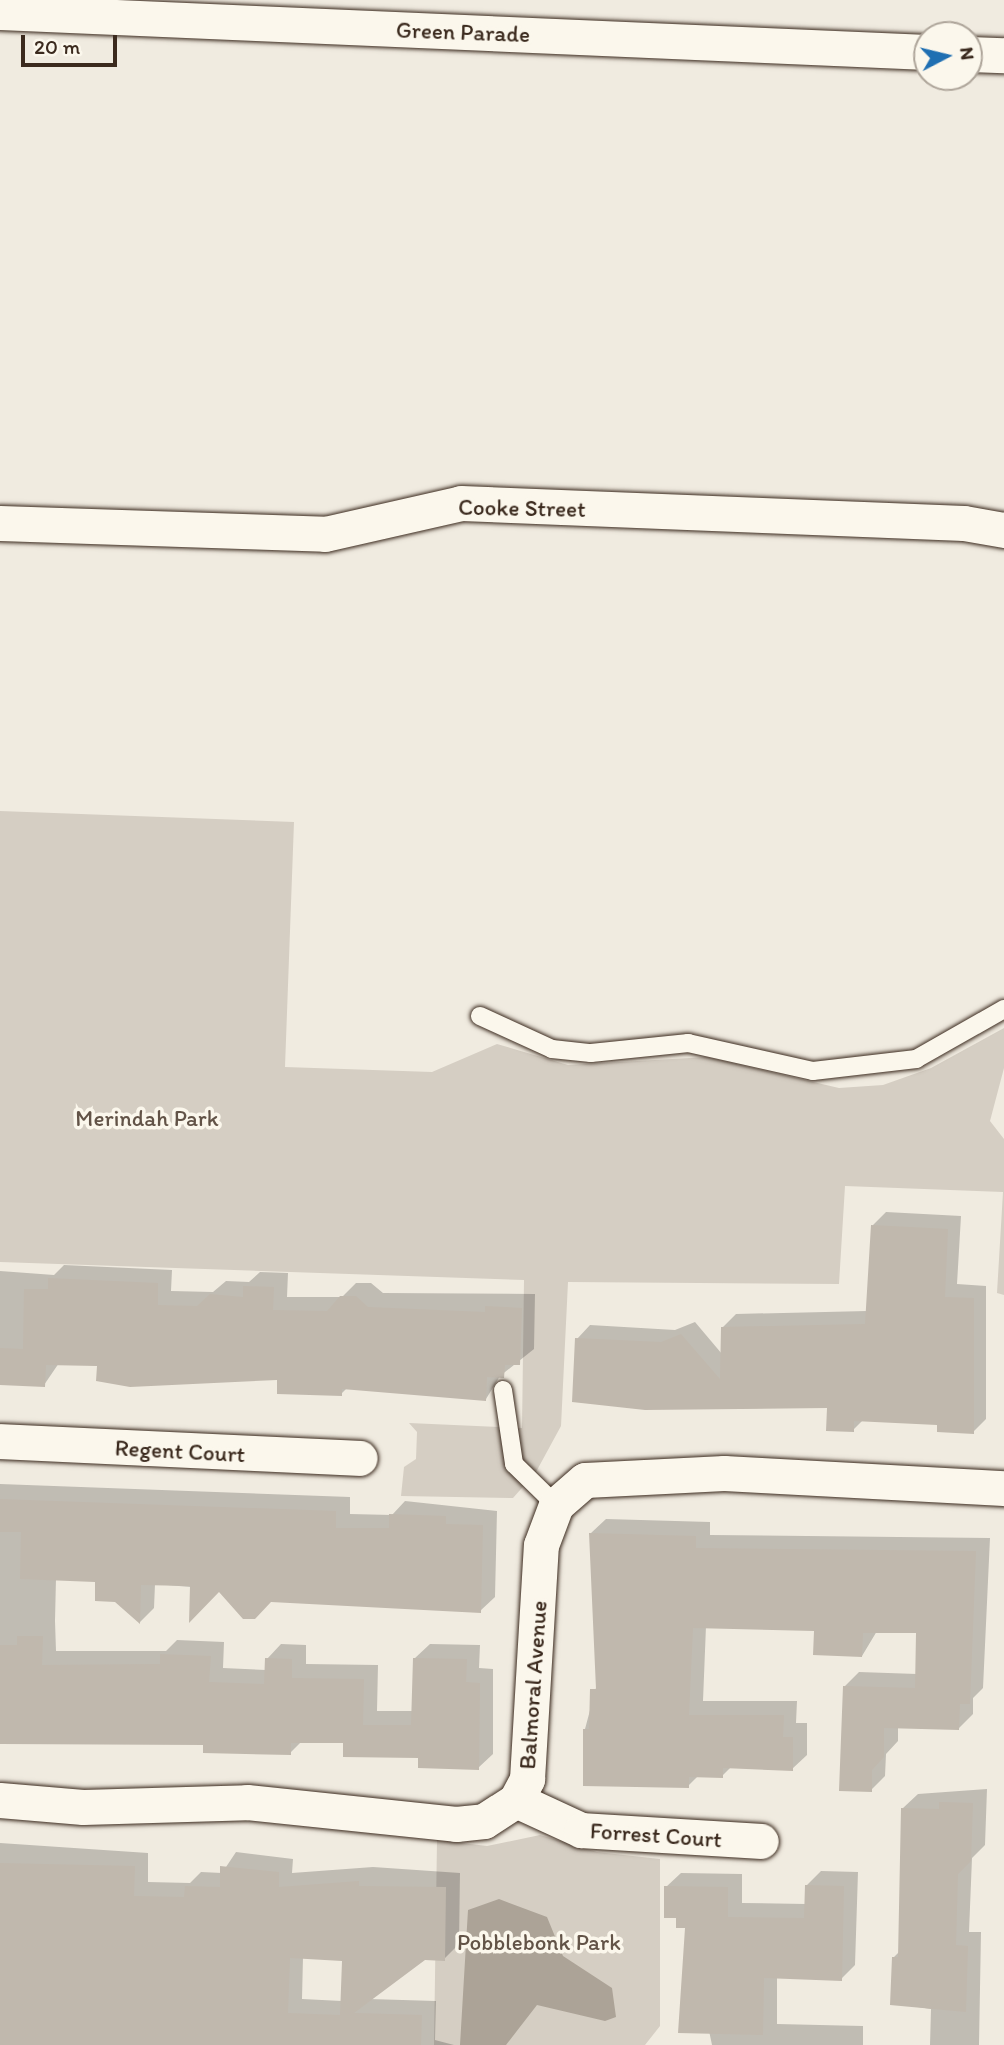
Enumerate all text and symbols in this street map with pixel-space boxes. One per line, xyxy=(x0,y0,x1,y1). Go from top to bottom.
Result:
street label: Green Parade xyxy=(396,16,530,48)
scale bar xyxy=(24,21,121,65)
north arrow xyxy=(913,21,983,91)
text: 20 m xyxy=(34,34,80,59)
text: N xyxy=(955,46,980,61)
street label: Cooke Street xyxy=(458,493,586,523)
park label: Merindah Park xyxy=(75,1104,219,1132)
street label: Regent Court xyxy=(114,1434,246,1468)
street label: Balmoral Avenue xyxy=(513,1600,553,1770)
street label: Forrest Court xyxy=(589,1817,723,1853)
park label: Pobblebonk Park xyxy=(457,1928,621,1956)

